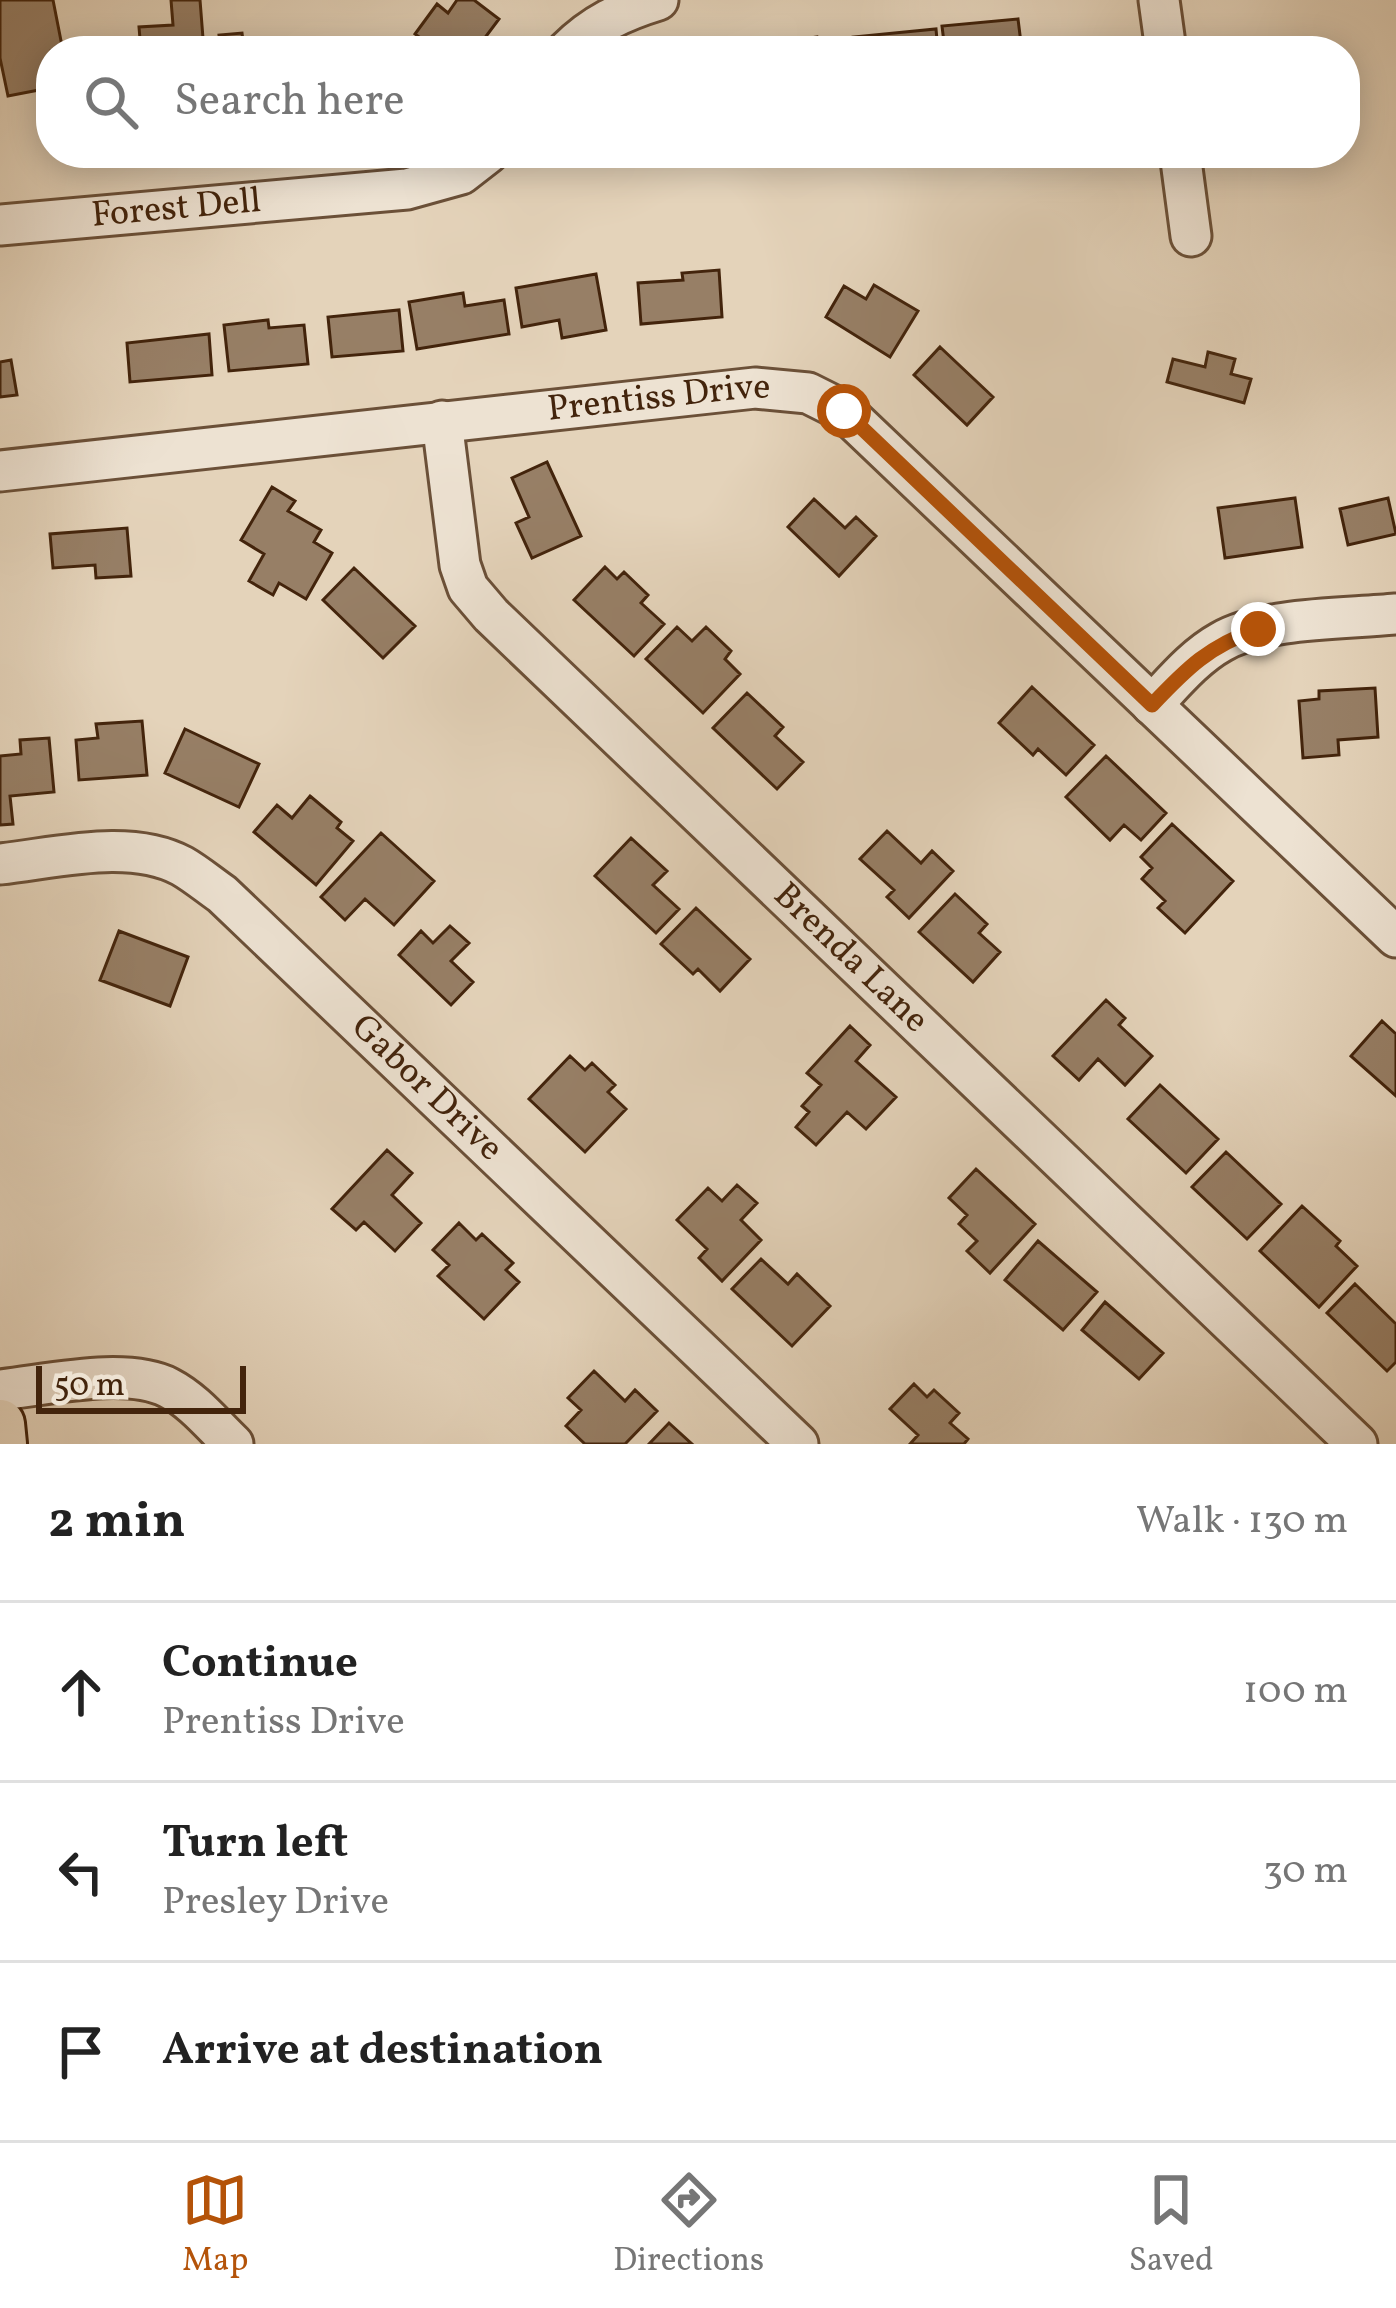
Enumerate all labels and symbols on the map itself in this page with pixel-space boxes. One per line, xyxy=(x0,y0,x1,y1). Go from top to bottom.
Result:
street label: Forest Dell xyxy=(89,177,263,242)
street label: Prentiss Drive xyxy=(545,363,773,436)
route start xyxy=(817,384,871,438)
route end xyxy=(1231,602,1285,656)
street label: Brenda Lane xyxy=(761,872,939,1045)
street label: Gabor Drive xyxy=(339,1004,513,1174)
scale bar xyxy=(36,1360,246,1413)

